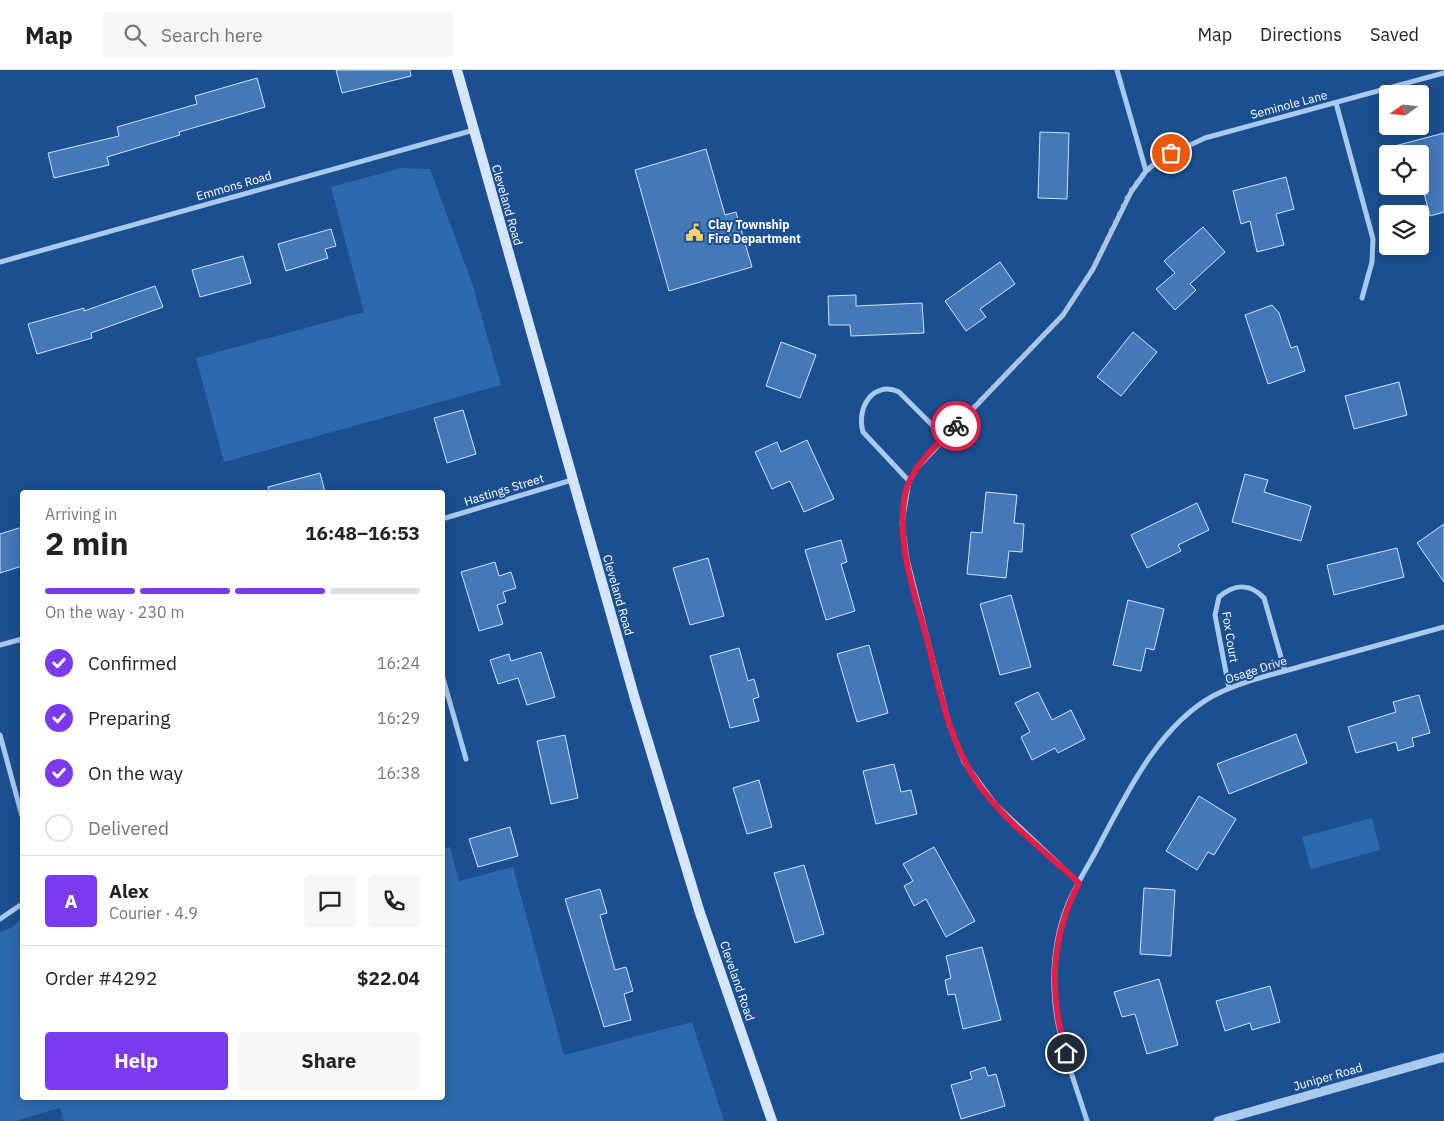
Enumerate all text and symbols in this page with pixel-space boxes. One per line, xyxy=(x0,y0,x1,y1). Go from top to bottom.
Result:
search box xyxy=(103,12,453,57)
text: Map xyxy=(25,19,73,51)
icon: search xyxy=(121,21,149,49)
text: Search here xyxy=(161,23,263,47)
text: Map xyxy=(1197,23,1232,46)
text: Directions xyxy=(1260,23,1342,46)
text: Saved xyxy=(1370,23,1419,46)
north arrow xyxy=(1379,85,1429,135)
map controls xyxy=(1379,85,1429,255)
street label: Seminole Lane xyxy=(1249,87,1329,122)
pin xyxy=(1150,132,1192,174)
icon: bag xyxy=(1157,139,1185,167)
button: locate xyxy=(1379,145,1429,195)
street label: Cleveland Road xyxy=(489,163,526,247)
street label: Emmons Road xyxy=(194,168,273,203)
button: layers xyxy=(1379,205,1429,255)
place label: Clay Township Fire Department xyxy=(708,217,801,246)
public building icon: Clay Township Fire Department xyxy=(684,222,704,242)
courier xyxy=(931,401,981,451)
icon: bike xyxy=(942,412,970,440)
street label: Hastings Street xyxy=(462,470,546,509)
text: Arriving in xyxy=(45,504,117,524)
text: 16:48–16:53 xyxy=(305,521,420,545)
text: 2 min xyxy=(45,522,129,564)
street label: Cleveland Road xyxy=(600,553,637,637)
text: On the way · 230 m xyxy=(45,602,184,622)
street label: Fox Court xyxy=(1219,610,1242,664)
icon: check xyxy=(45,649,73,677)
text: Confirmed xyxy=(88,651,177,675)
street label: Osage Drive xyxy=(1223,652,1289,687)
text: 16:24 xyxy=(377,653,420,673)
icon: check xyxy=(45,704,73,732)
text: Preparing xyxy=(88,706,170,730)
text: 16:29 xyxy=(377,708,420,728)
icon: check xyxy=(45,759,73,787)
text: On the way xyxy=(88,761,183,785)
text: 16:38 xyxy=(377,763,420,783)
text: Delivered xyxy=(88,816,169,840)
button: chat xyxy=(304,875,356,927)
button: phone xyxy=(368,875,420,927)
text: Alex xyxy=(109,879,149,903)
text: A xyxy=(64,889,78,913)
text: Courier · 4.9 xyxy=(109,903,198,923)
street label: Cleveland Road xyxy=(717,939,758,1023)
text: Order #4292 xyxy=(45,966,157,990)
text: $22.04 xyxy=(357,966,420,990)
button: Help xyxy=(45,1032,228,1090)
button: Share xyxy=(238,1032,420,1090)
pin xyxy=(1045,1032,1087,1074)
icon: home xyxy=(1052,1039,1080,1067)
street label: Juniper Road xyxy=(1292,1060,1364,1094)

